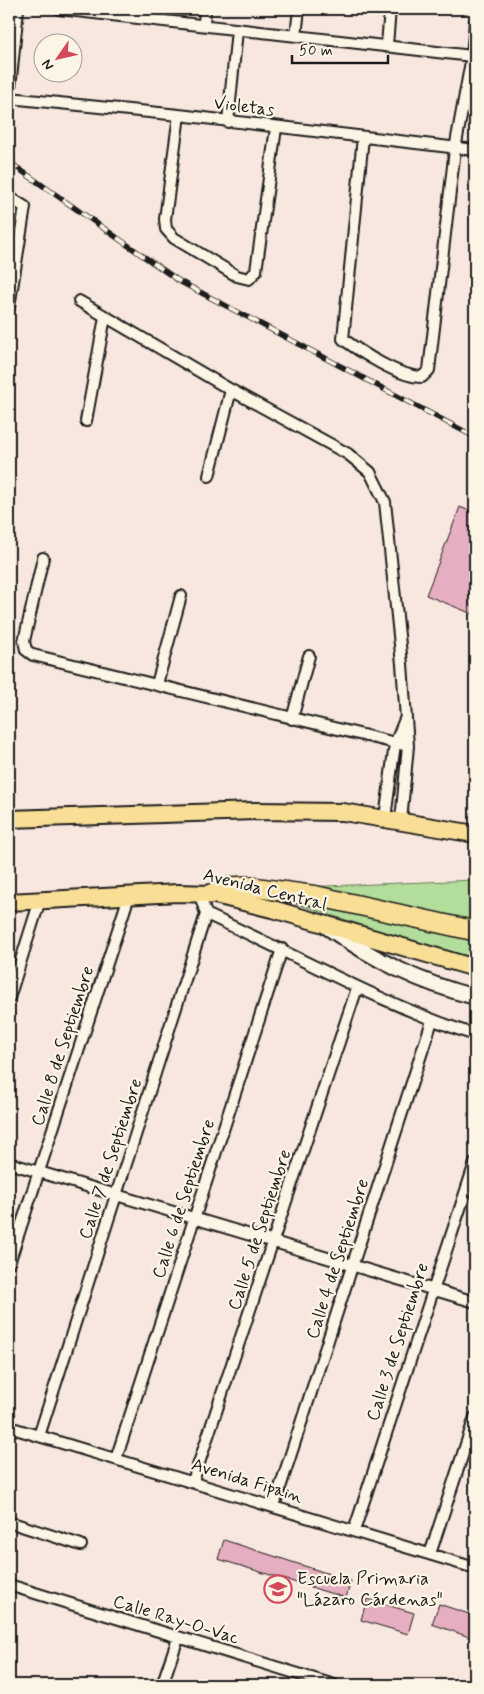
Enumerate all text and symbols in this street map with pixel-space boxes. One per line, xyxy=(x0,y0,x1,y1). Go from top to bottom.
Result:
north arrow xyxy=(32,32,82,82)
scale bar xyxy=(292,32,388,64)
text: 50 m xyxy=(299,41,333,61)
text: N xyxy=(38,56,58,74)
street label: Violetas xyxy=(212,91,276,123)
street label: Avenida Central xyxy=(201,863,329,917)
street label: Calle 8 de Septiembre xyxy=(26,963,100,1129)
street label: Calle 7 de Septiembre xyxy=(74,1076,148,1242)
street label: Calle 6 de Septiembre xyxy=(147,1116,221,1282)
street label: Calle 5 de Septiembre xyxy=(223,1147,297,1313)
street label: Calle 4 de Septiembre xyxy=(301,1176,375,1342)
street label: Calle 3 de Septiembre xyxy=(361,1260,435,1424)
street label: Avenida Fipain xyxy=(188,1453,306,1509)
place label: Escuela Primaria "Lázaro Cárdenas" xyxy=(297,1567,443,1612)
school or university icon: Escuela Primaria "Lázaro Cárdenas" xyxy=(263,1574,293,1604)
street label: Calle Ray-O-Vac xyxy=(110,1589,242,1651)

